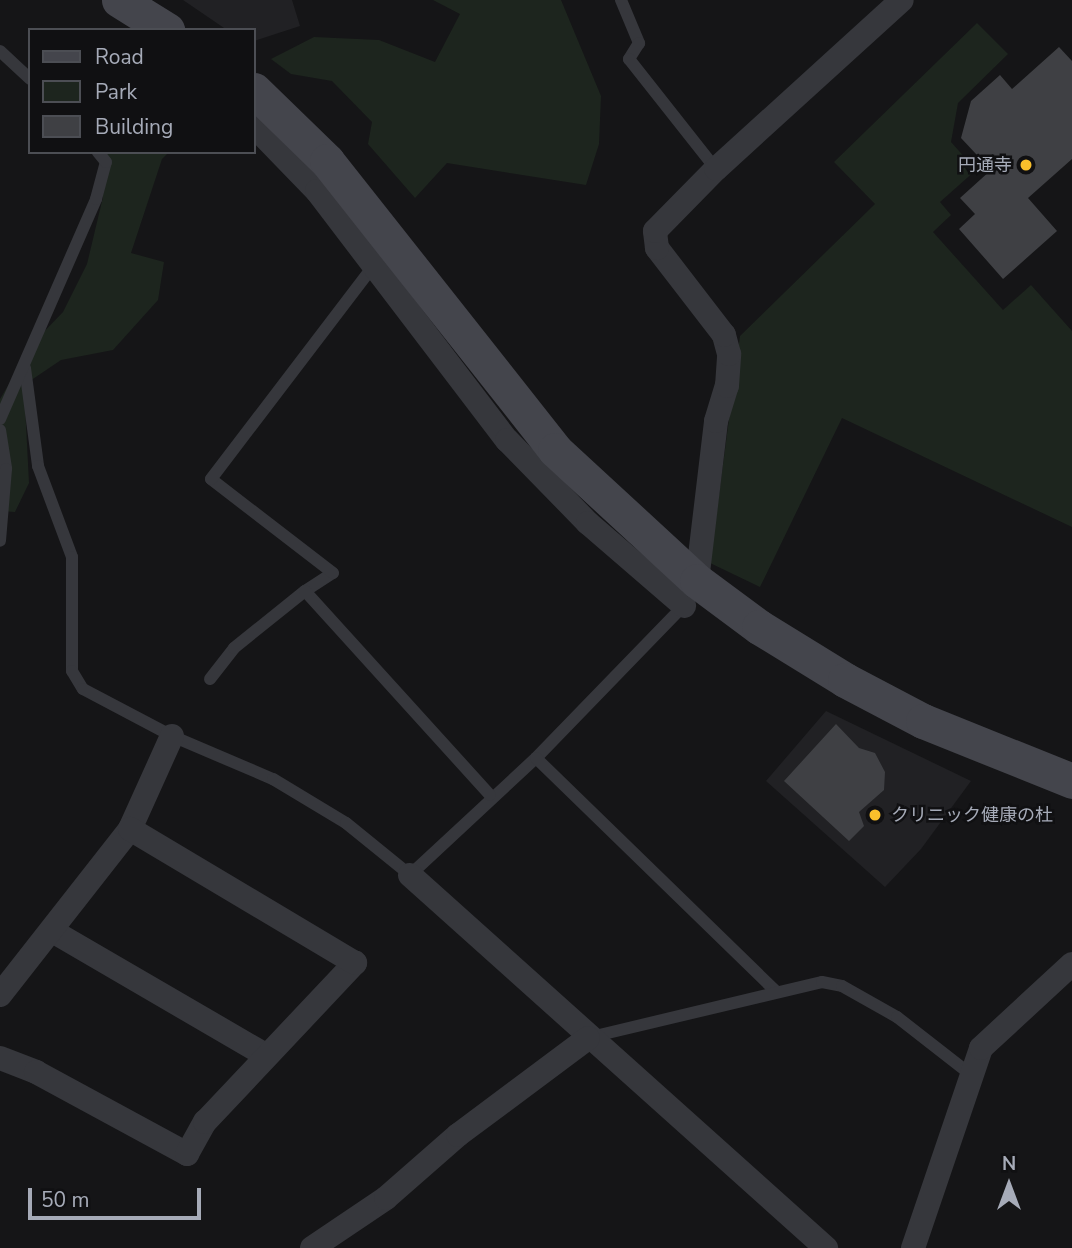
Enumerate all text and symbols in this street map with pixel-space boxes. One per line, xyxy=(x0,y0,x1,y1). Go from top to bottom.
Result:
legend xyxy=(28,28,256,154)
text: Road xyxy=(95,43,144,71)
text: Park xyxy=(95,78,137,106)
text: Building xyxy=(95,113,173,141)
place label: 円通寺 xyxy=(958,154,1012,176)
marker: 円通寺 xyxy=(1018,157,1034,173)
place label: クリニック健康の杜 xyxy=(891,804,1053,826)
marker: クリニック健康の杜 xyxy=(865,805,885,825)
north arrow xyxy=(974,1150,1044,1220)
text: N xyxy=(1002,1151,1016,1177)
scale bar xyxy=(32,1174,205,1218)
text: 50 m xyxy=(41,1186,90,1214)

